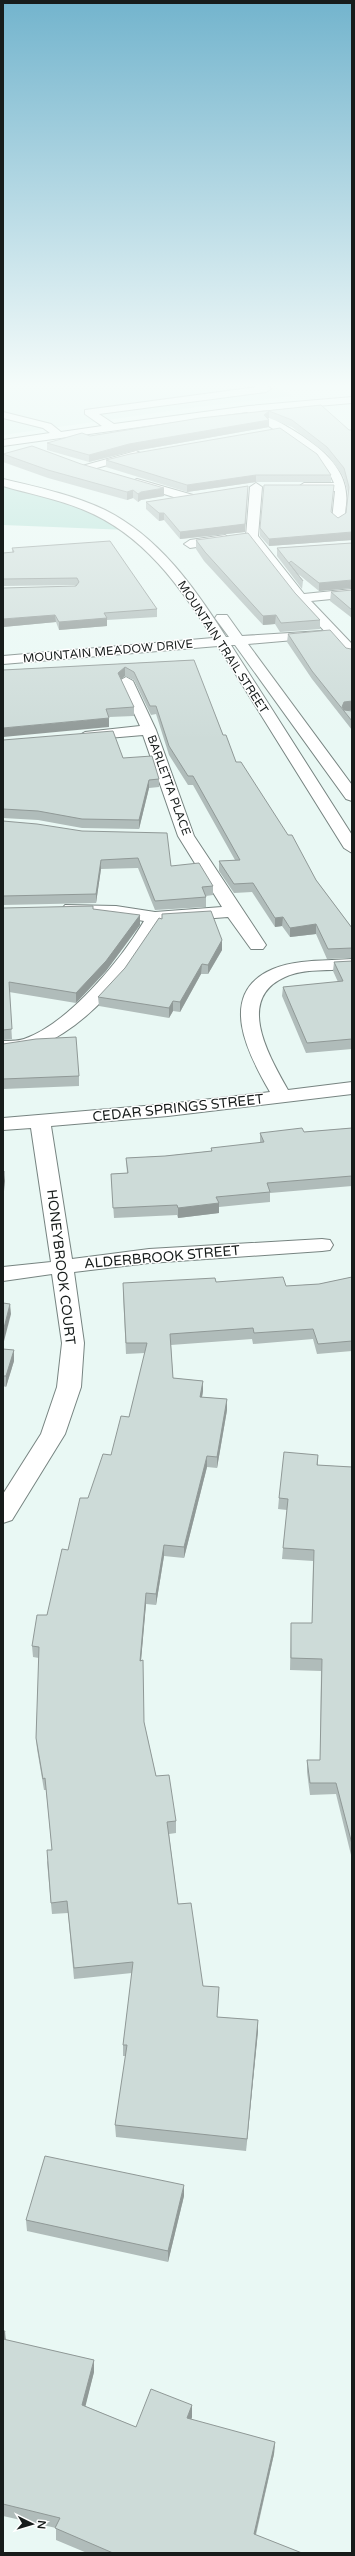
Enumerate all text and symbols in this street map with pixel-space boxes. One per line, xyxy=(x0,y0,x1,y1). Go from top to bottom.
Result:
street label: MOUNTAIN TRAIL STREET xyxy=(175,578,272,717)
street label: MOUNTAIN MEADOW DRIVE xyxy=(22,637,194,665)
street label: BARLETTA PLACE xyxy=(144,733,194,837)
street label: CEDAR SPRINGS STREET xyxy=(92,1091,265,1125)
street label: HONEYBROOK COURT xyxy=(43,1188,79,1346)
street label: ALDERBROOK STREET xyxy=(83,1242,241,1272)
north arrow xyxy=(12,2504,52,2544)
text: N xyxy=(35,2520,48,2530)

